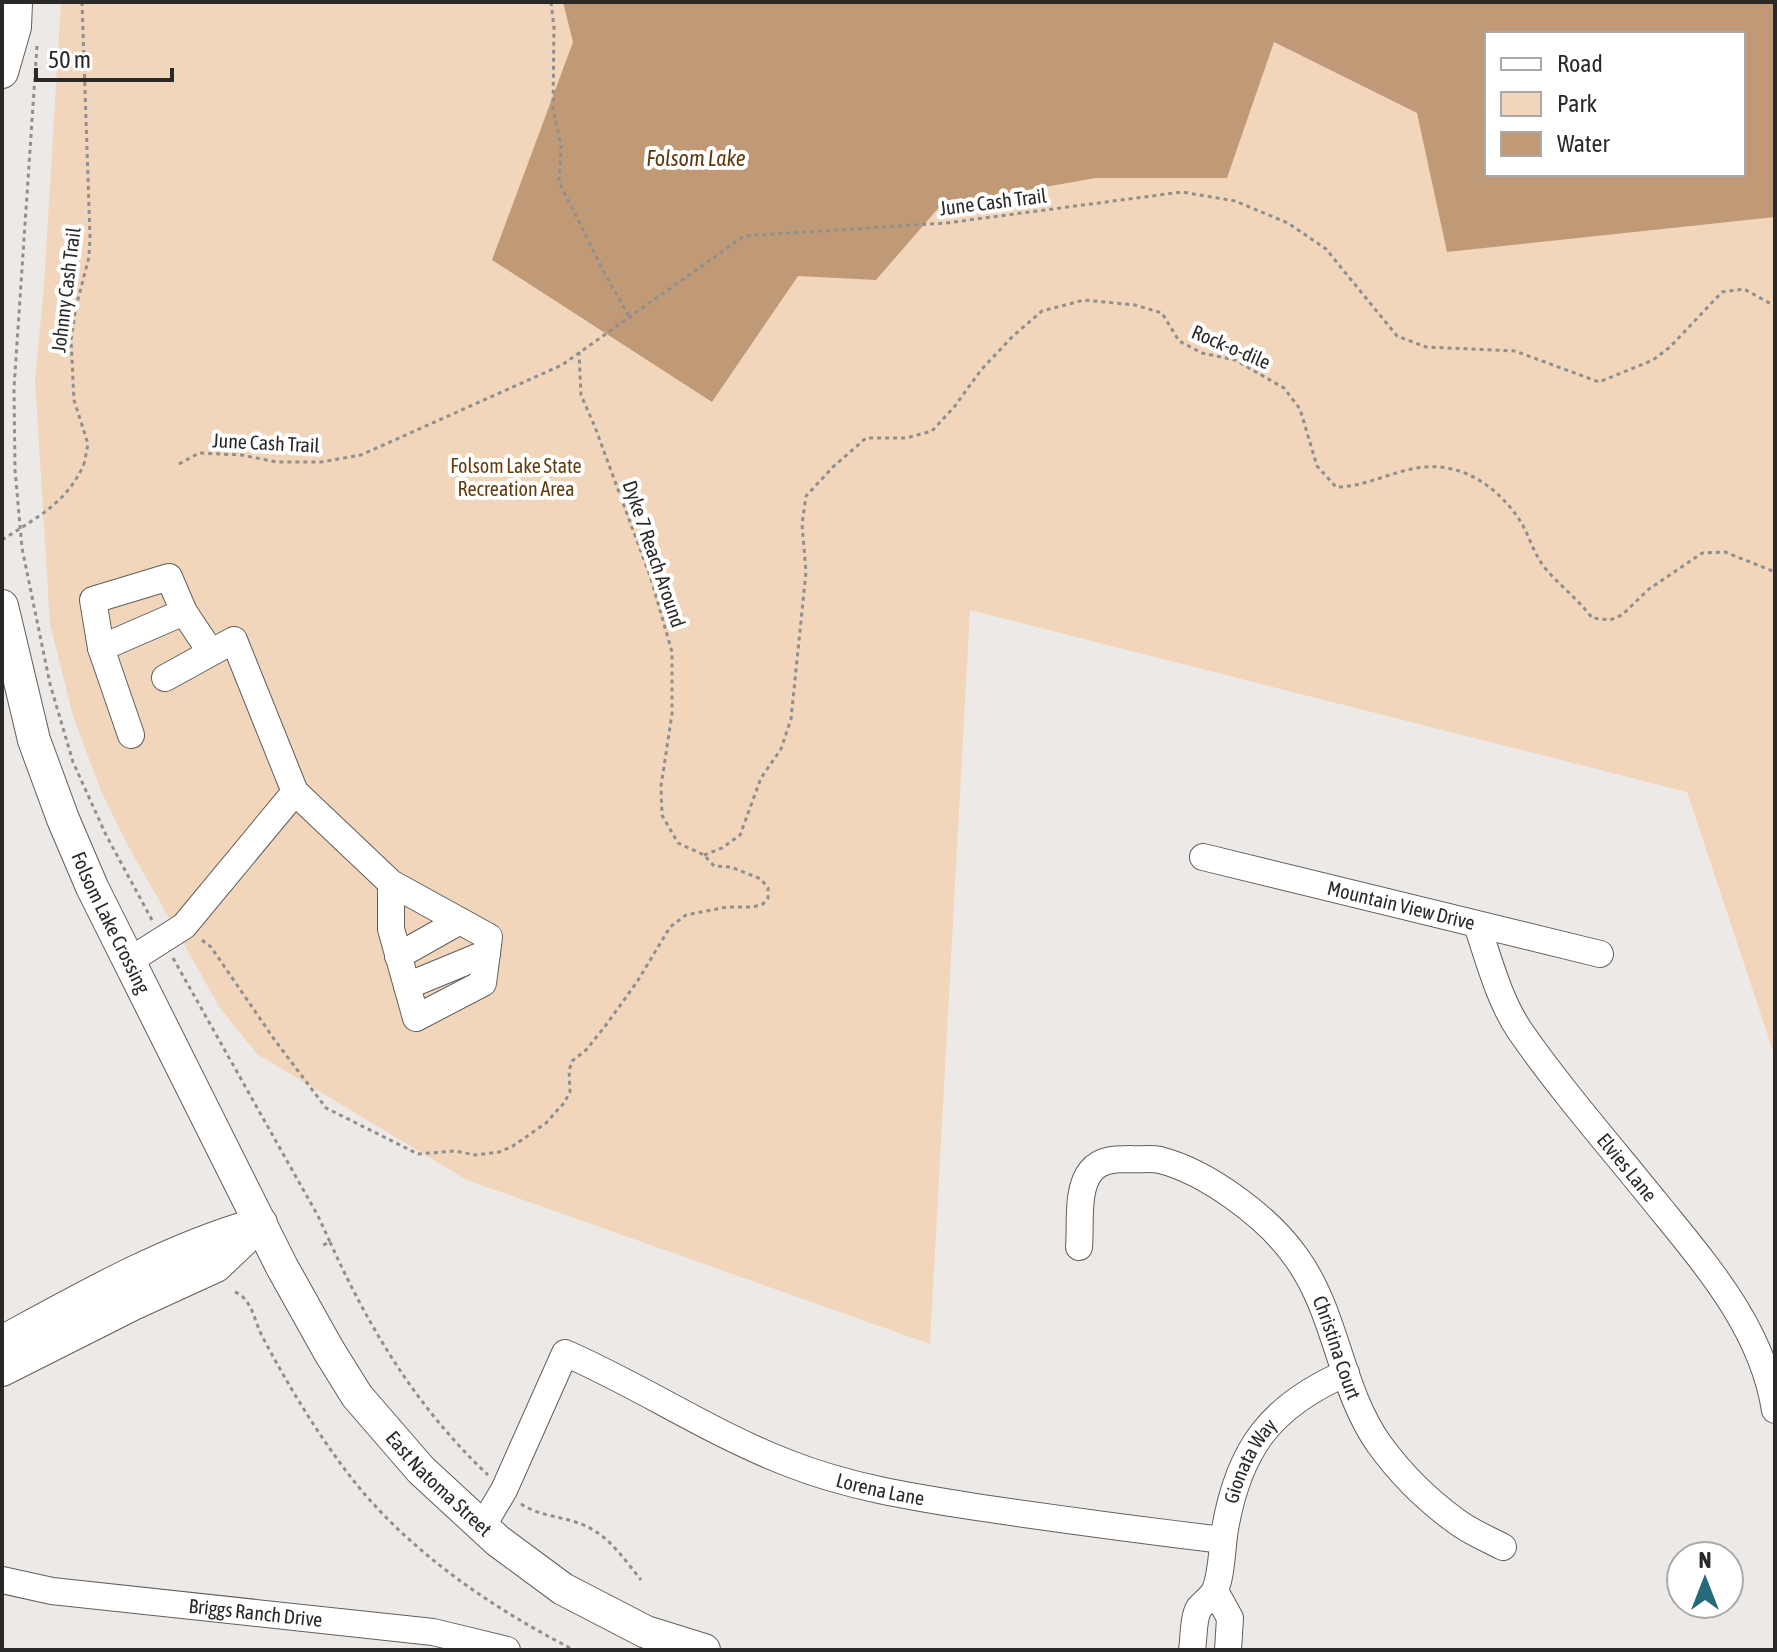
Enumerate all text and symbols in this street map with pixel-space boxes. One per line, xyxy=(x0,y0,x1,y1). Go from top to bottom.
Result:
scale bar xyxy=(36,32,172,82)
legend xyxy=(1485,32,1745,176)
text: 50 m xyxy=(48,46,91,73)
text: Road xyxy=(1557,50,1603,77)
text: Park xyxy=(1557,90,1598,117)
text: Water xyxy=(1557,130,1610,157)
water label: Folsom Lake xyxy=(646,145,746,171)
street label: June Cash Trail xyxy=(938,183,1048,219)
street label: Johnny Cash Trail xyxy=(46,225,85,354)
street label: Rock-o-dile xyxy=(1188,320,1274,373)
street label: June Cash Trail xyxy=(212,428,321,457)
park label: Folsom Lake State Recreation Area xyxy=(450,454,582,500)
street label: Dyke 7 Reach Around xyxy=(619,477,690,630)
street label: Folsom Lake Crossing xyxy=(67,848,155,997)
street label: Mountain View Drive xyxy=(1325,876,1477,934)
street label: Elvies Lane xyxy=(1593,1128,1662,1206)
street label: Christina Court xyxy=(1308,1292,1366,1403)
street label: Gionata Way xyxy=(1219,1413,1281,1506)
street label: East Natoma Street xyxy=(381,1426,497,1541)
street label: Lorena Lane xyxy=(834,1468,926,1509)
north arrow xyxy=(1665,1540,1745,1620)
text: N xyxy=(1699,1547,1711,1573)
street label: Briggs Ranch Drive xyxy=(188,1594,324,1631)

